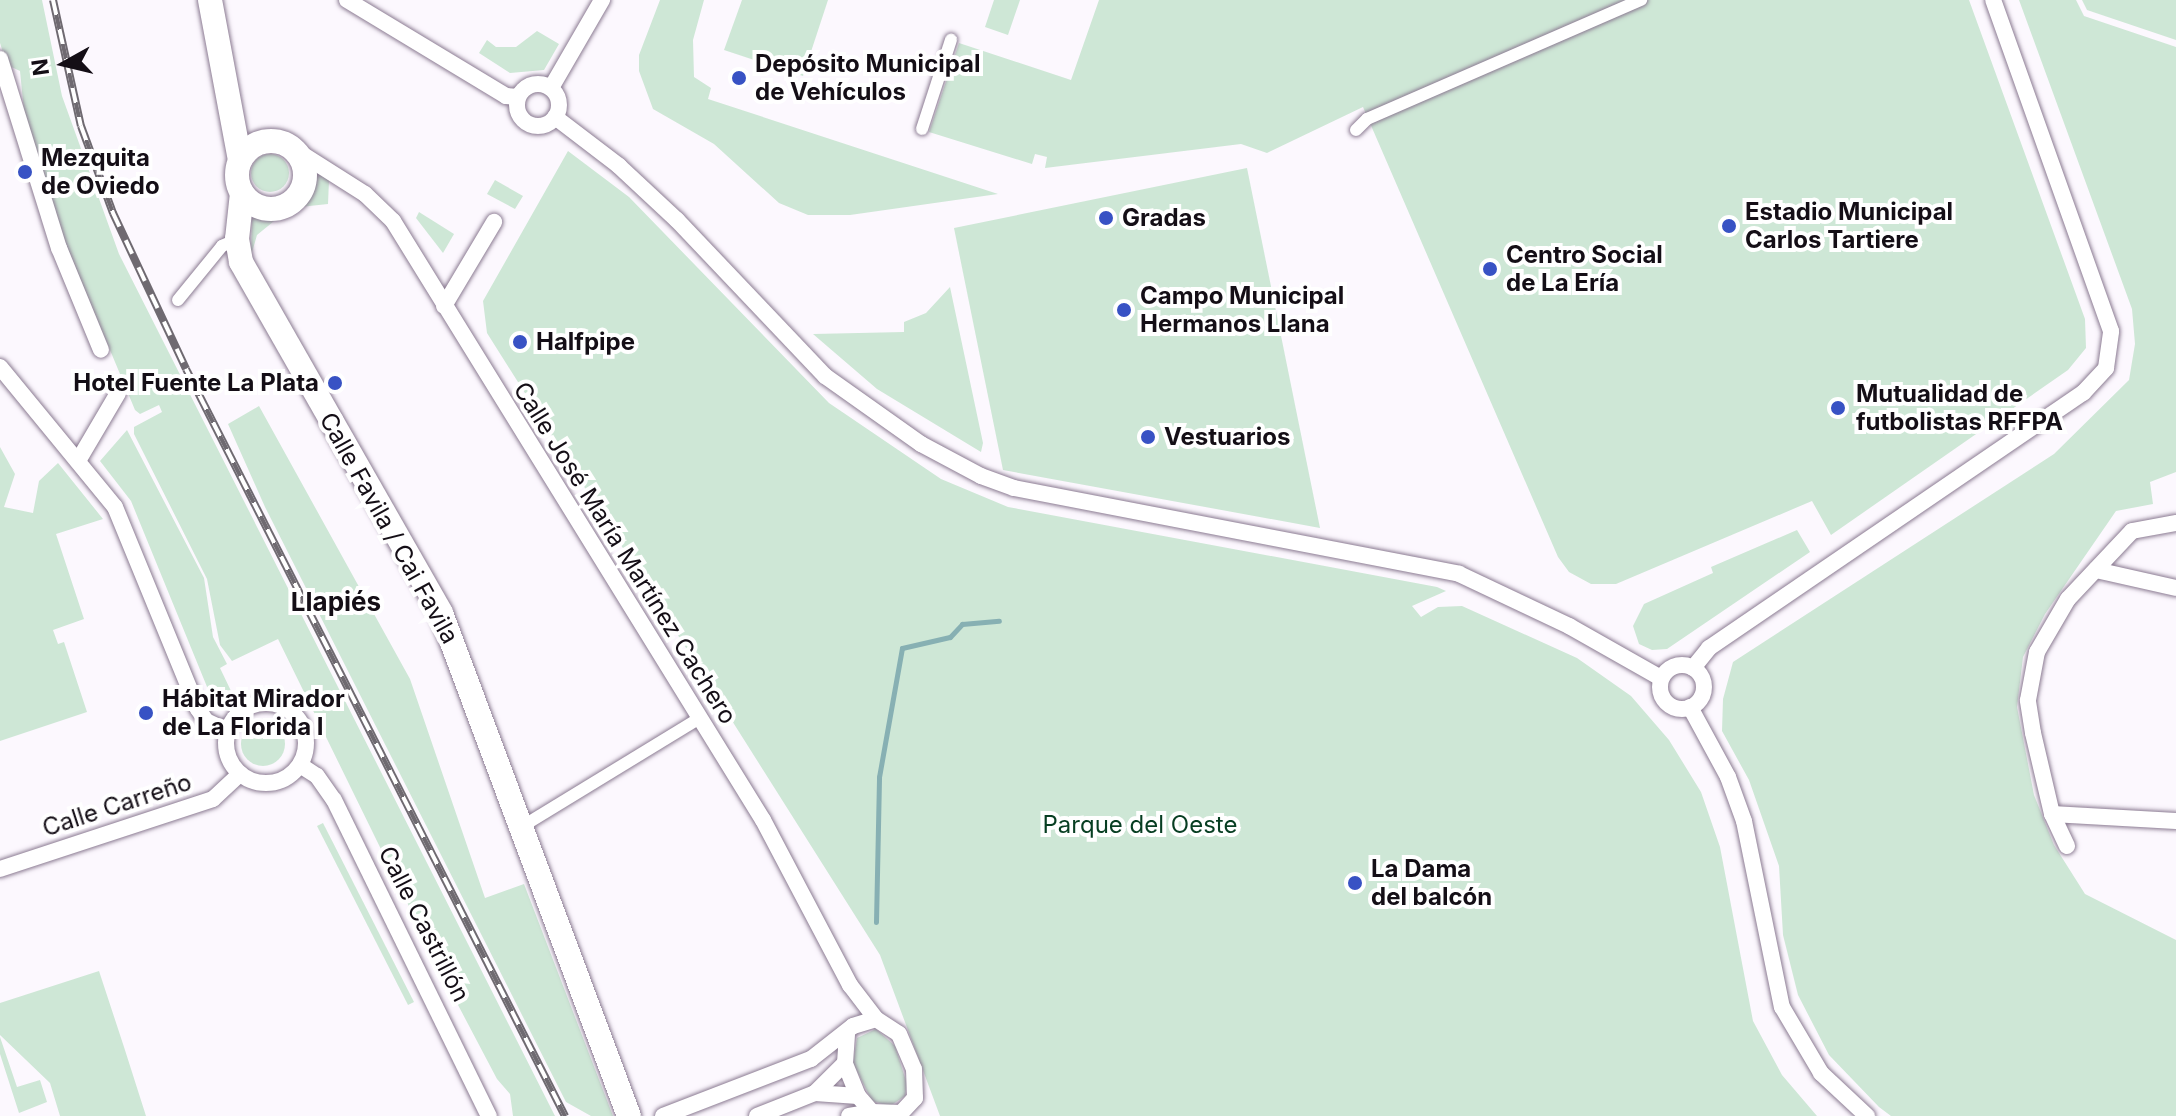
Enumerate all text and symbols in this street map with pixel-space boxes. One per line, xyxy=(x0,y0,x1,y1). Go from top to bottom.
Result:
north arrow xyxy=(24,24,104,104)
place label: Depósito Municipal de Vehículos xyxy=(755,50,981,106)
text: N xyxy=(26,57,54,77)
marker: Depósito Municipal de Vehículos xyxy=(730,69,748,87)
place label: Mezquita de Oviedo xyxy=(41,144,160,200)
marker: Mezquita de Oviedo xyxy=(16,163,34,181)
place label: Estadio Municipal Carlos Tartiere xyxy=(1745,198,1953,254)
place label: Gradas xyxy=(1122,204,1206,232)
marker: Gradas xyxy=(1097,209,1115,227)
marker: Estadio Municipal Carlos Tartiere xyxy=(1720,217,1738,235)
place label: Centro Social de La Ería xyxy=(1506,241,1663,297)
marker: Centro Social de La Ería xyxy=(1481,260,1499,278)
place label: Campo Municipal Hermanos Llana xyxy=(1140,282,1344,338)
marker: Campo Municipal Hermanos Llana xyxy=(1115,301,1133,319)
place label: Halfpipe xyxy=(536,328,635,356)
marker: Halfpipe xyxy=(511,333,529,351)
place label: Hotel Fuente La Plata xyxy=(73,369,319,397)
marker: Hotel Fuente La Plata xyxy=(326,374,344,392)
street label: Calle José María Martínez Cachero xyxy=(507,377,743,729)
place label: Mutualidad de futbolistas RFFPA xyxy=(1856,380,2063,436)
marker: Mutualidad de futbolistas RFFPA xyxy=(1827,397,1849,419)
street label: Calle Favila / Cai Favila xyxy=(313,407,465,649)
place label: Vestuarios xyxy=(1164,423,1290,451)
marker: Vestuarios xyxy=(1139,428,1157,446)
district label: Llapiés xyxy=(291,586,381,618)
place label: Hábitat Mirador de La Florida I xyxy=(162,685,345,741)
marker: Hábitat Mirador de La Florida I xyxy=(137,704,155,722)
street label: Calle Carreño xyxy=(39,767,195,843)
park label: Parque del Oeste xyxy=(1043,811,1237,839)
street label: Calle Castrillón xyxy=(373,842,475,1006)
place label: La Dama del balcón xyxy=(1371,855,1492,911)
marker: La Dama del balcón xyxy=(1346,874,1364,892)

